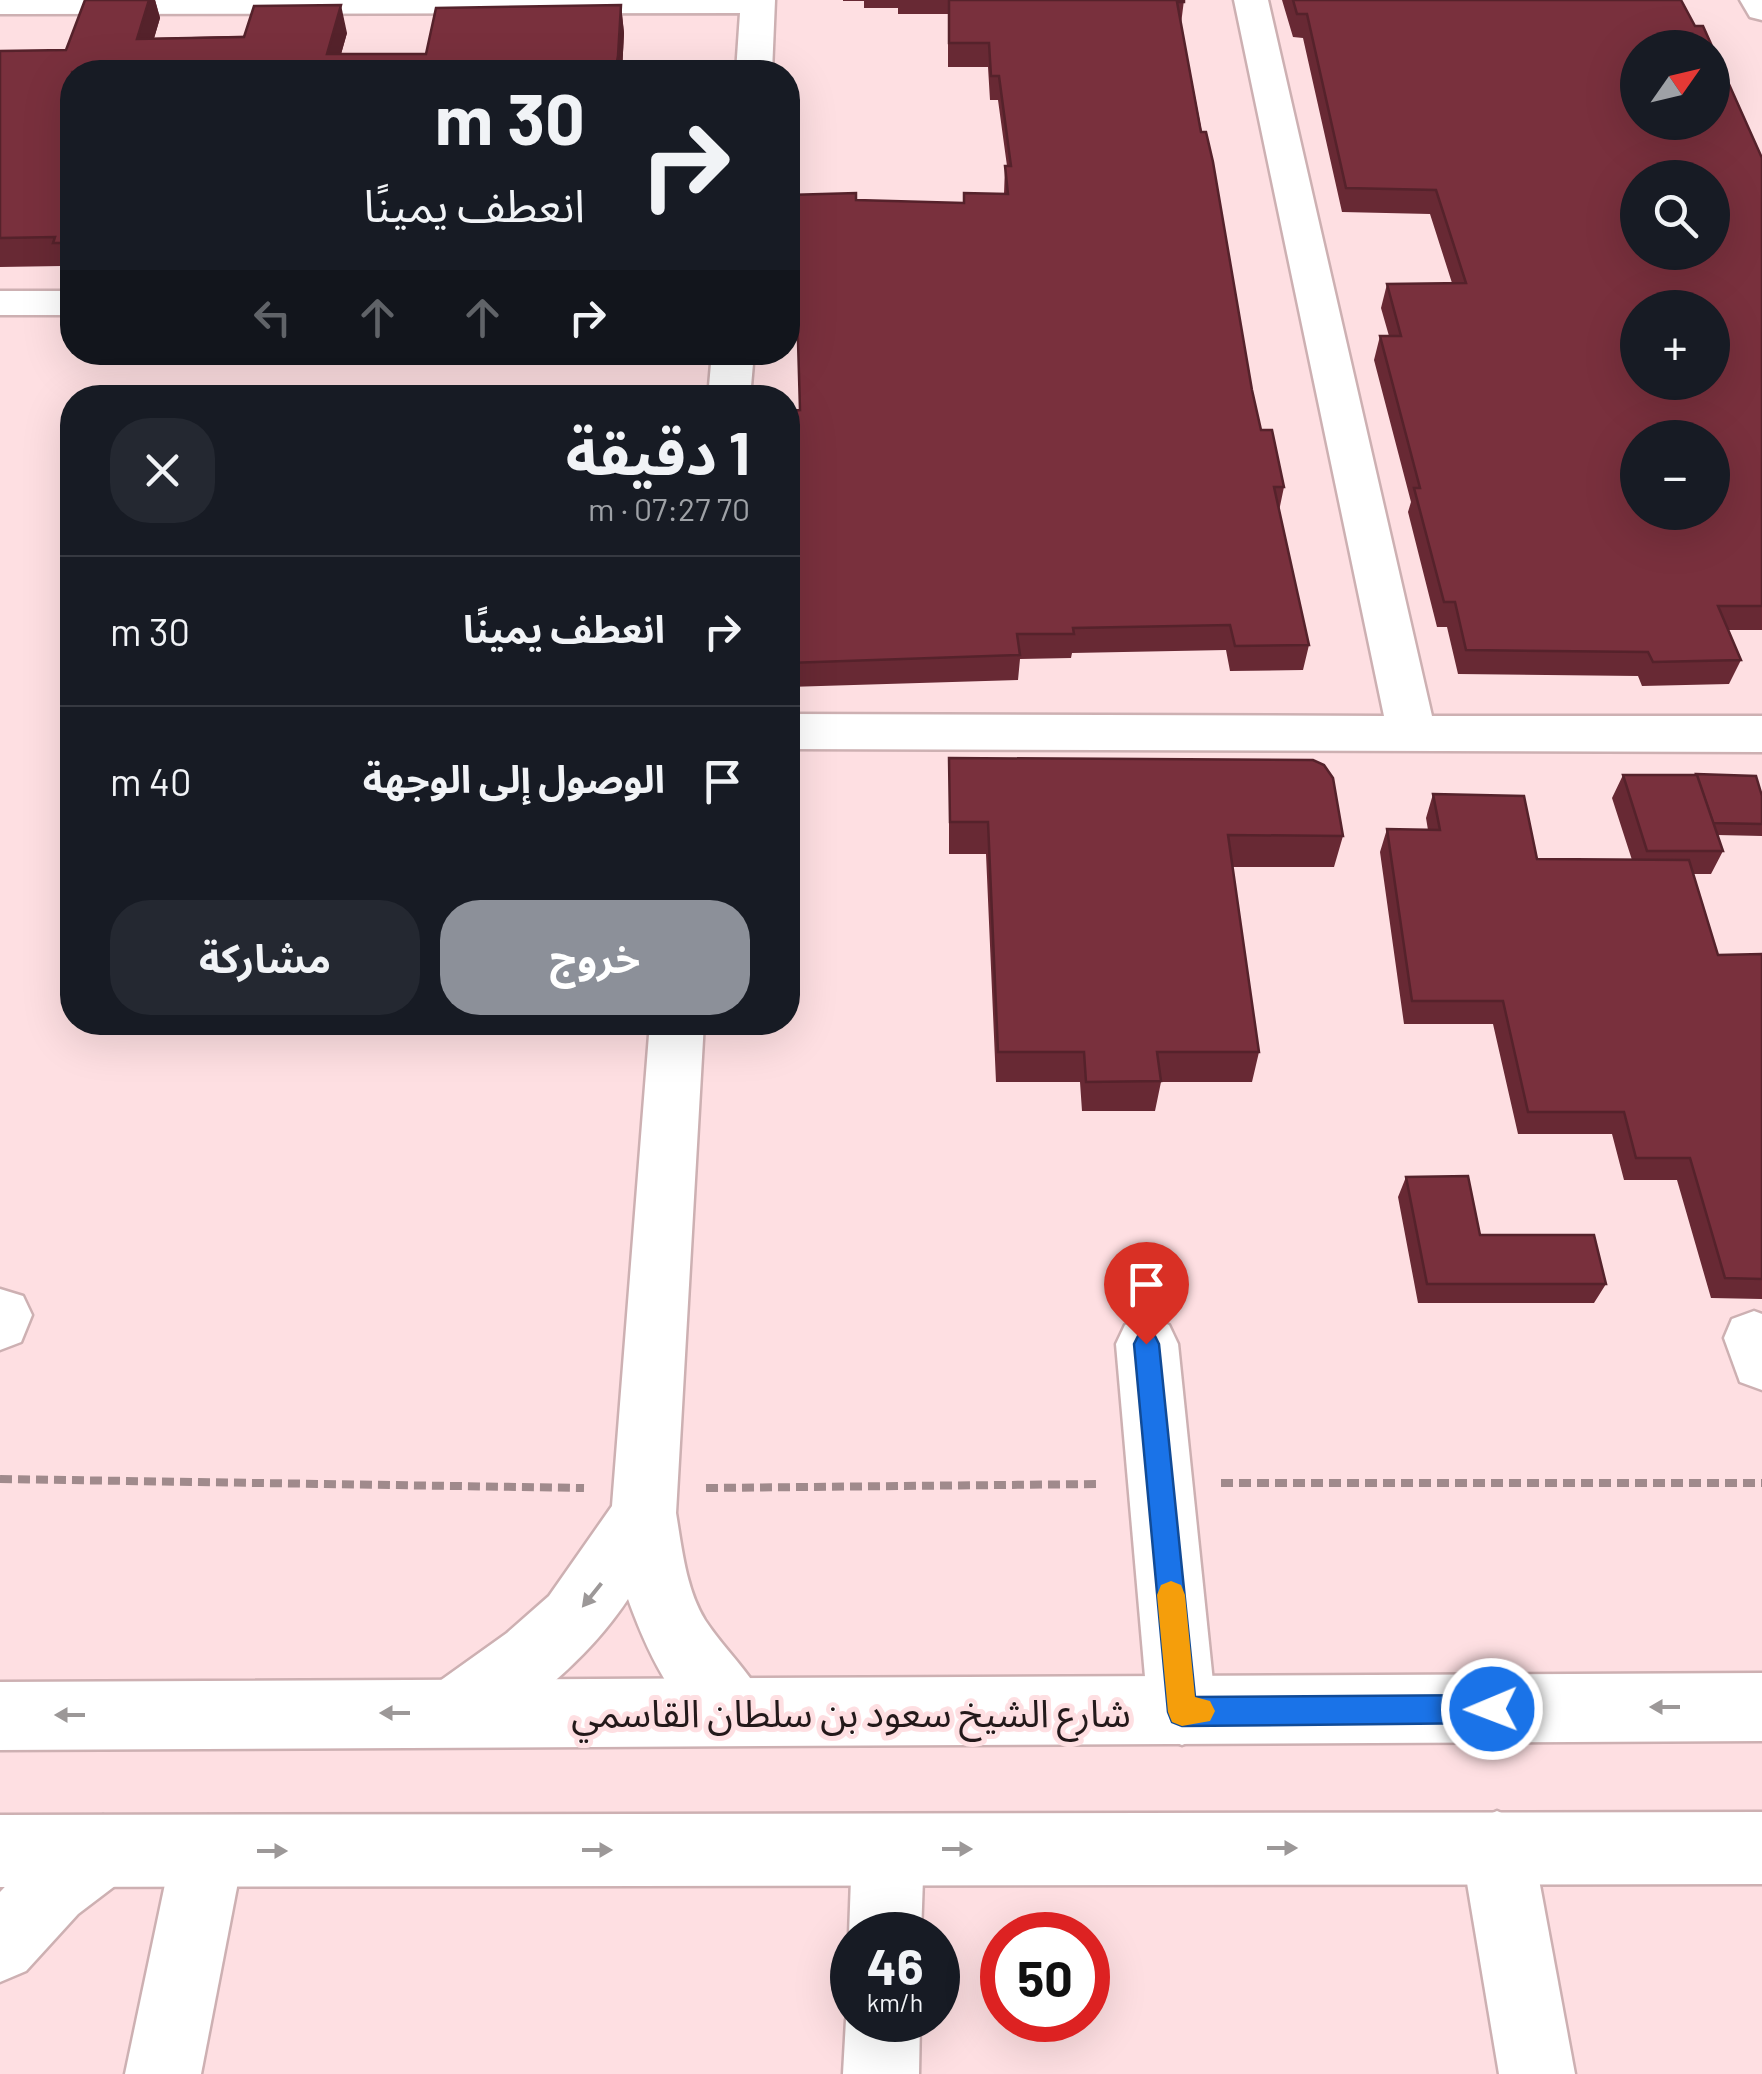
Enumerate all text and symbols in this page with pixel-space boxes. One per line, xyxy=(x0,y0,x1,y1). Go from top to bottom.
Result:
north arrow xyxy=(1620,30,1730,140)
map controls xyxy=(1620,30,1730,530)
text: 30 m xyxy=(435,75,585,159)
icon: right xyxy=(620,100,750,230)
button: search xyxy=(1620,160,1730,270)
text: انعطف يمينًا xyxy=(364,177,585,231)
icon: left xyxy=(245,290,300,345)
icon: ahead xyxy=(350,290,405,345)
icon: ahead xyxy=(455,290,510,345)
icon: right xyxy=(560,290,615,345)
button: + xyxy=(1620,290,1730,400)
text: 1 دقيقة xyxy=(566,415,750,487)
button: close xyxy=(110,418,215,523)
button: − xyxy=(1620,420,1730,530)
text: 70 m · 07:27 xyxy=(588,489,750,527)
icon: right xyxy=(695,604,750,659)
text: انعطف يمينًا xyxy=(463,605,665,651)
text: 30 m xyxy=(110,608,190,654)
icon: arrive xyxy=(695,754,750,809)
text: الوصول إلى الوجهة xyxy=(363,755,665,801)
text: 40 m xyxy=(110,758,191,804)
button: مشاركة xyxy=(110,900,420,1015)
button: خروج xyxy=(440,900,750,1015)
pin xyxy=(1104,1242,1189,1345)
icon: arrive xyxy=(1119,1257,1174,1312)
one-way arrow xyxy=(582,1583,603,1608)
position arrow xyxy=(1440,1657,1544,1761)
street label: شارع الشيخ سعود بن سلطان القاسمي xyxy=(571,1689,1131,1743)
one-way arrow xyxy=(1648,1700,1680,1716)
one-way arrow xyxy=(378,1705,410,1721)
one-way arrow xyxy=(53,1707,85,1723)
one-way arrow xyxy=(1267,1840,1299,1856)
one-way arrow xyxy=(942,1841,974,1857)
one-way arrow xyxy=(582,1842,614,1858)
one-way arrow xyxy=(257,1843,289,1859)
speed limit sign: 50 xyxy=(980,1912,1110,2042)
text: 46 xyxy=(866,1935,924,1995)
text: km/h xyxy=(867,1987,923,2017)

